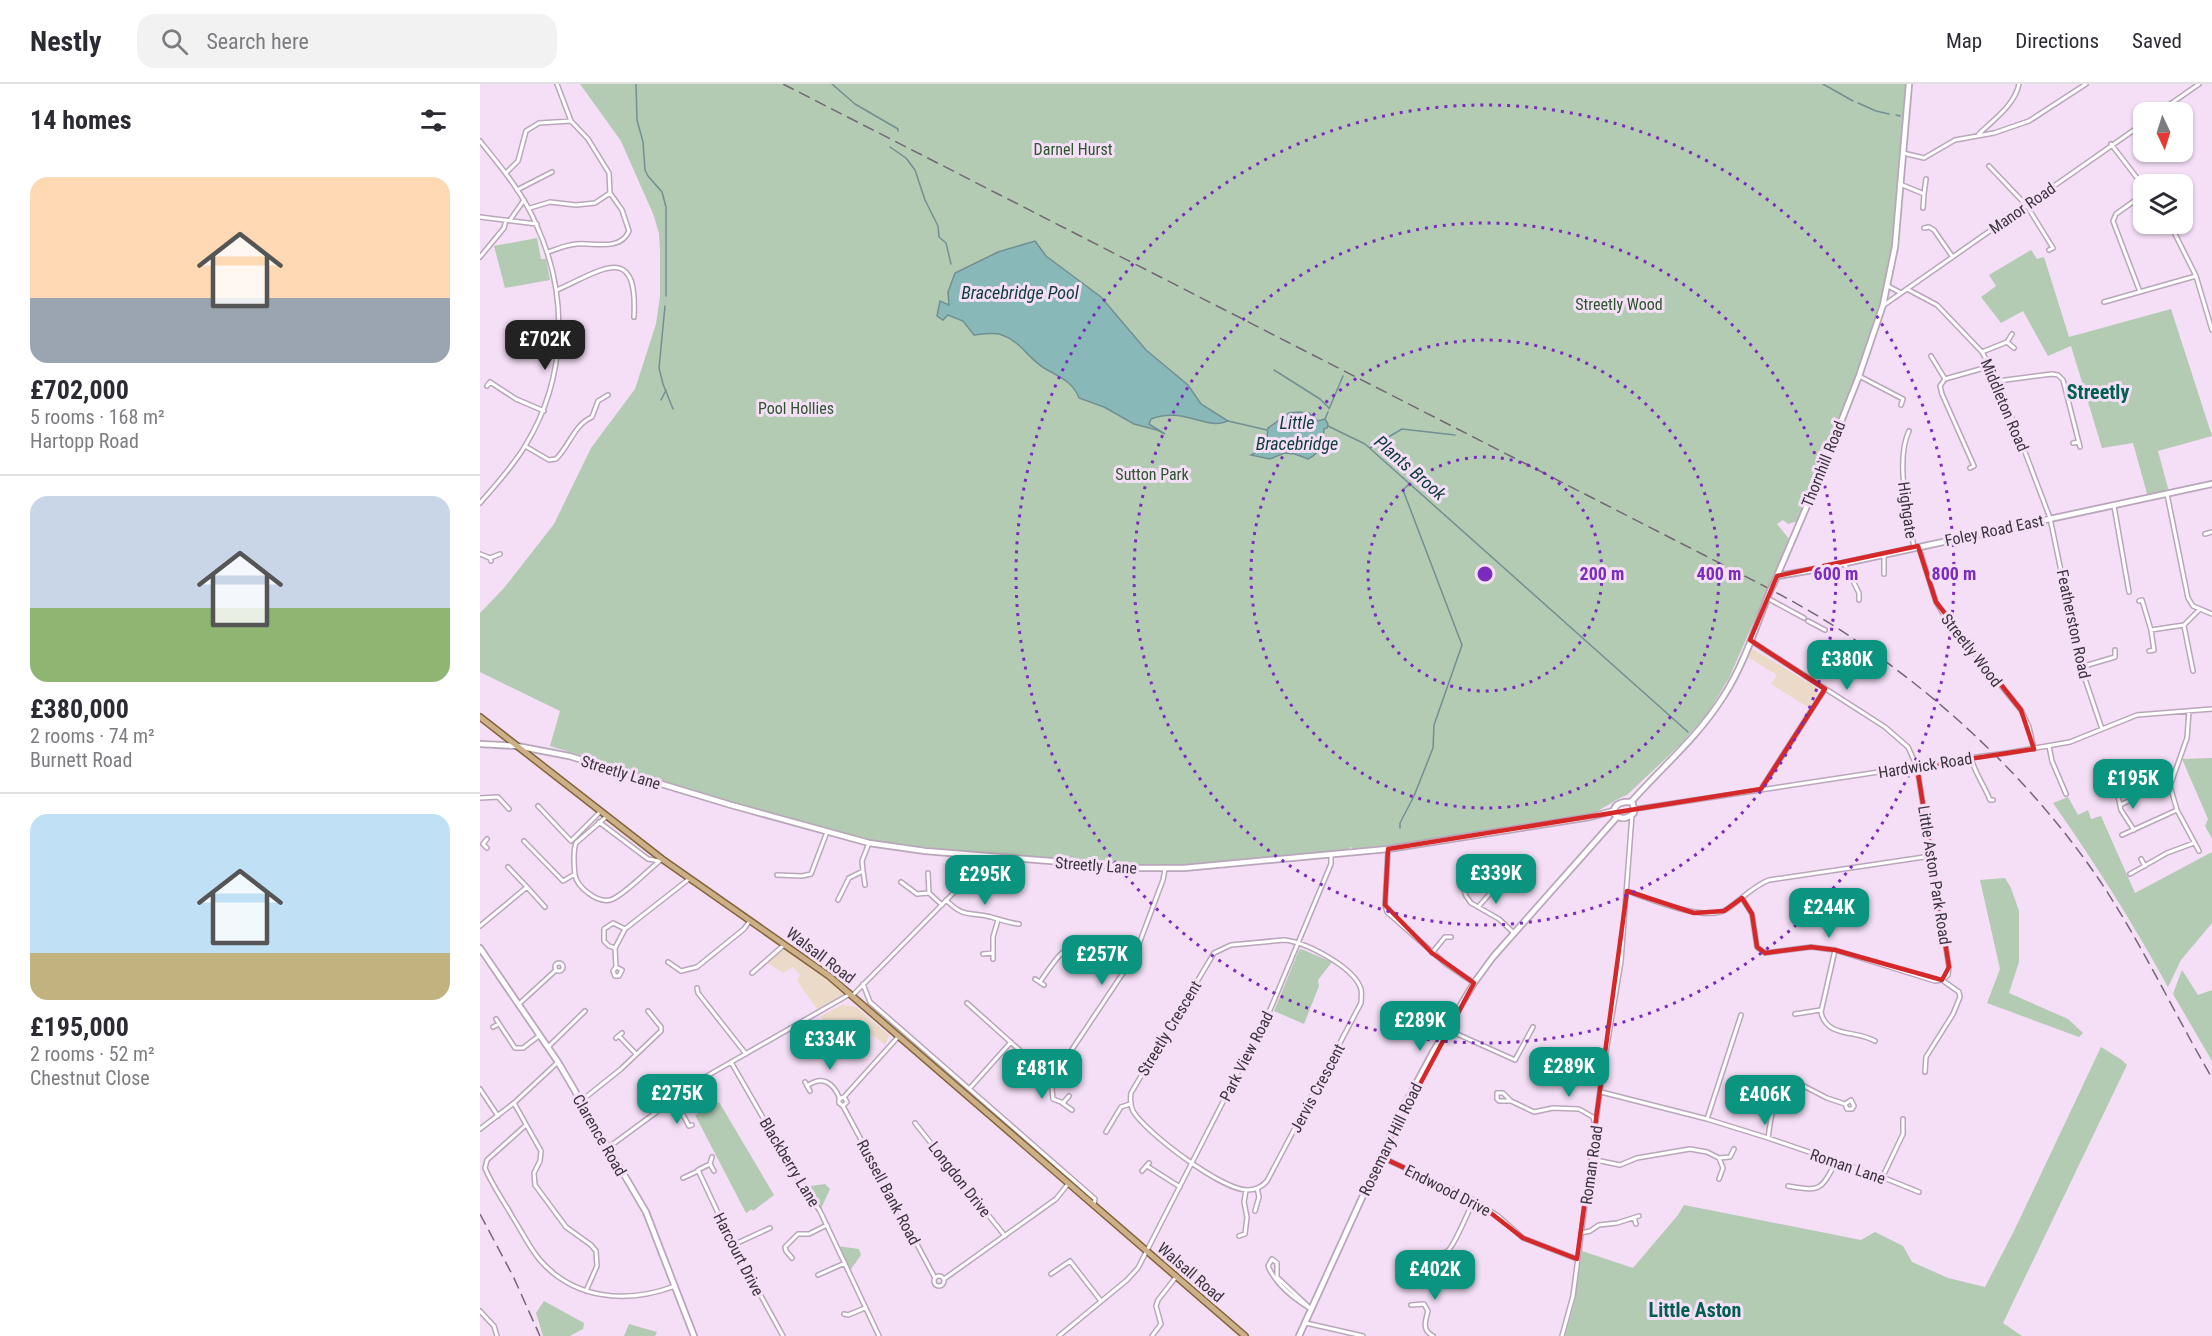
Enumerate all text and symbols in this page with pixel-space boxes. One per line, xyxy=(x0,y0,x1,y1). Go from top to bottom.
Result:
search box xyxy=(137,14,557,68)
text: Nestly xyxy=(30,25,101,58)
icon: search xyxy=(158,25,191,58)
text: Search here xyxy=(206,29,309,54)
text: Map xyxy=(1946,29,1982,53)
text: Directions xyxy=(2015,29,2099,53)
text: Saved xyxy=(2132,29,2182,53)
north arrow xyxy=(2133,102,2193,162)
map controls xyxy=(2133,102,2193,234)
icon: filters xyxy=(417,104,450,137)
text: 14 homes xyxy=(30,105,132,135)
park label: Darnel Hurst xyxy=(1034,140,1113,159)
button: layers xyxy=(2133,174,2193,234)
street label: Manor Road xyxy=(1986,179,2059,238)
icon: home xyxy=(186,216,294,324)
water label: Bracebridge Pool xyxy=(961,282,1080,303)
park label: Streetly Wood xyxy=(1575,295,1663,314)
pin: £702K xyxy=(503,320,587,371)
text: £702K xyxy=(519,327,571,351)
street label: Middleton Road xyxy=(1976,356,2033,454)
text: £702,000 xyxy=(30,375,129,405)
district label: Streetly xyxy=(2067,380,2129,404)
park label: Pool Hollies xyxy=(758,399,834,418)
text: 5 rooms · 168 m² xyxy=(30,405,165,429)
water label: Little Bracebridge xyxy=(1256,412,1338,454)
street label: Thornhill Road xyxy=(1798,418,1849,510)
text: Hartopp Road xyxy=(30,429,139,453)
water label: Plants Brook xyxy=(1370,431,1451,505)
park label: Sutton Park xyxy=(1115,465,1189,484)
street label: Highgate xyxy=(1894,481,1921,540)
street label: Foley Road East xyxy=(1943,511,2045,550)
icon: home xyxy=(186,535,294,643)
text: 200 m xyxy=(1580,563,1624,584)
text: 400 m xyxy=(1697,563,1741,584)
text: 600 m xyxy=(1814,563,1858,584)
text: 800 m xyxy=(1932,563,1976,584)
centre of rings xyxy=(1475,564,1495,584)
street label: Featherston Road xyxy=(2053,568,2094,680)
street label: Streetly Wood xyxy=(1937,610,2006,691)
pin: £380K xyxy=(1805,640,1889,691)
text: £380K xyxy=(1821,647,1873,671)
text: £380,000 xyxy=(30,694,129,724)
text: 2 rooms · 74 m² xyxy=(30,724,155,748)
text: Burnett Road xyxy=(30,748,132,772)
street label: Hardwick Road xyxy=(1877,749,1973,782)
street label: Streetly Lane xyxy=(579,751,663,794)
pin: £195K xyxy=(2091,759,2175,810)
text: £195K xyxy=(2107,766,2159,790)
street label: Little Aston Park Road xyxy=(1914,804,1955,946)
icon: home xyxy=(186,853,294,961)
street label: Streetly Lane xyxy=(1054,853,1138,878)
pin: £339K xyxy=(1454,854,1538,905)
pin: £295K xyxy=(943,855,1027,906)
text: £339K xyxy=(1470,861,1522,885)
text: £295K xyxy=(959,862,1011,886)
pin: £244K xyxy=(1787,888,1871,939)
text: £244K xyxy=(1803,895,1855,919)
street label: Walsall Road xyxy=(782,923,859,987)
pin: £257K xyxy=(1060,935,1144,986)
text: £257K xyxy=(1076,942,1128,966)
street label: Streetly Crescent xyxy=(1134,977,1205,1079)
pin: £289K xyxy=(1378,1001,1462,1052)
street label: Park View Road xyxy=(1216,1008,1277,1104)
text: £289K xyxy=(1394,1008,1446,1032)
text: £195,000 xyxy=(30,1012,129,1042)
pin: £334K xyxy=(788,1020,872,1071)
text: £334K xyxy=(804,1027,856,1051)
street label: Jervis Crescent xyxy=(1286,1040,1349,1136)
text: 2 rooms · 52 m² xyxy=(30,1042,155,1066)
pin: £289K xyxy=(1527,1047,1611,1098)
pin: £481K xyxy=(1000,1049,1084,1100)
text: £289K xyxy=(1543,1054,1595,1078)
text: £481K xyxy=(1016,1056,1068,1080)
text: Chestnut Close xyxy=(30,1066,150,1090)
pin: £275K xyxy=(635,1074,719,1125)
pin: £406K xyxy=(1723,1075,1807,1126)
street label: Rosemary Hill Road xyxy=(1355,1080,1426,1199)
text: £275K xyxy=(651,1081,703,1105)
text: £406K xyxy=(1739,1082,1791,1106)
street label: Clarence Road xyxy=(569,1091,631,1179)
street label: Blackberry Lane xyxy=(755,1114,824,1210)
street label: Roman Road xyxy=(1577,1124,1606,1206)
street label: Russell Bank Road xyxy=(853,1136,924,1248)
street label: Longdon Drive xyxy=(924,1138,995,1221)
street label: Roman Lane xyxy=(1808,1145,1888,1188)
street label: Endwood Drive xyxy=(1402,1161,1494,1220)
street label: Harcourt Drive xyxy=(709,1209,768,1299)
street label: Walsall Road xyxy=(1154,1239,1228,1306)
pin: £402K xyxy=(1393,1250,1477,1301)
text: £402K xyxy=(1409,1257,1461,1281)
district label: Little Aston xyxy=(1649,1298,1741,1322)

